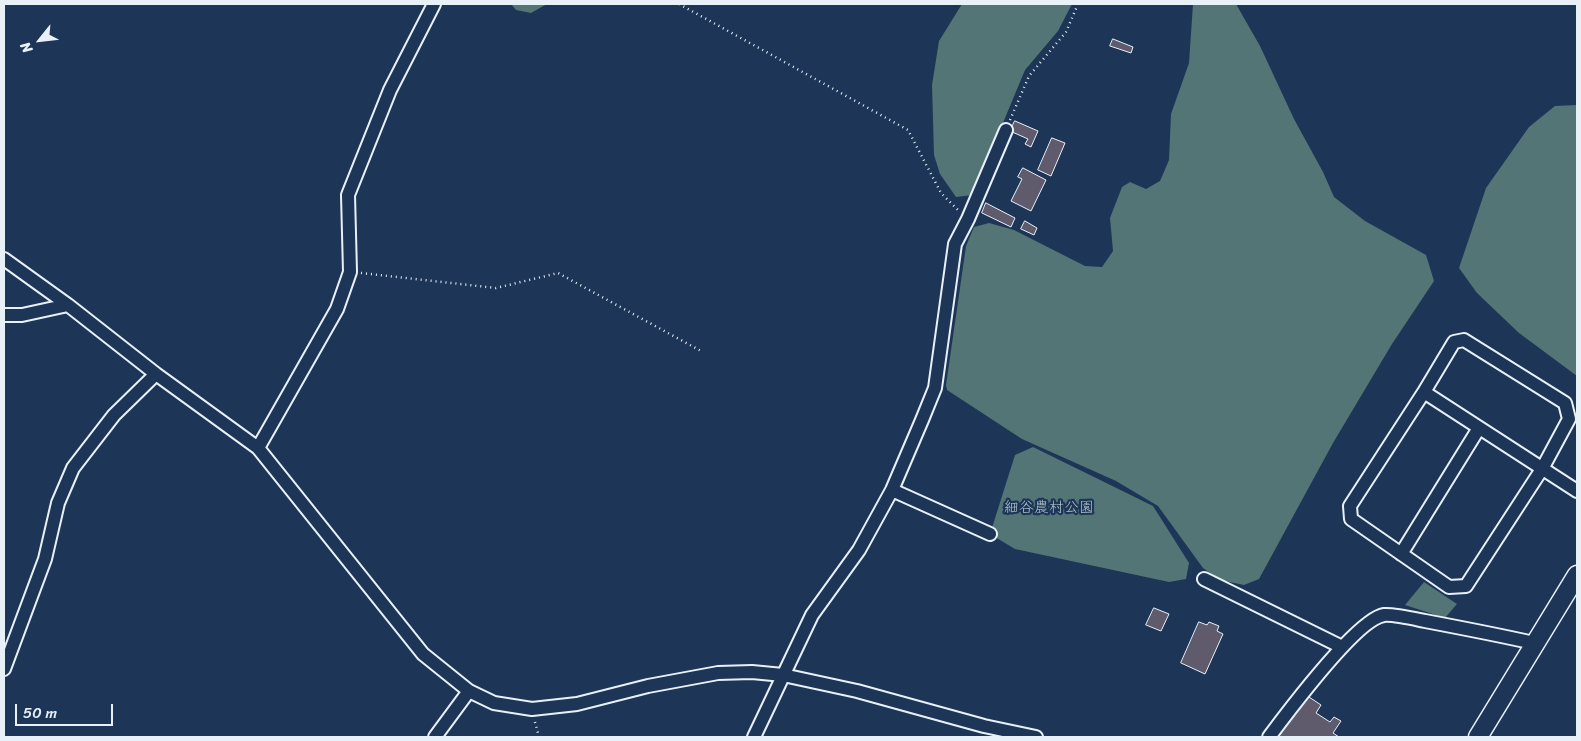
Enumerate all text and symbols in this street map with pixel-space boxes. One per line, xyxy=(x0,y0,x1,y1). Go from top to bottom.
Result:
north arrow xyxy=(15,15,65,65)
text: N xyxy=(13,37,40,58)
park label: 細谷農村公園 xyxy=(1004,499,1094,517)
scale bar xyxy=(18,694,115,726)
text: 50 m xyxy=(23,700,57,726)

